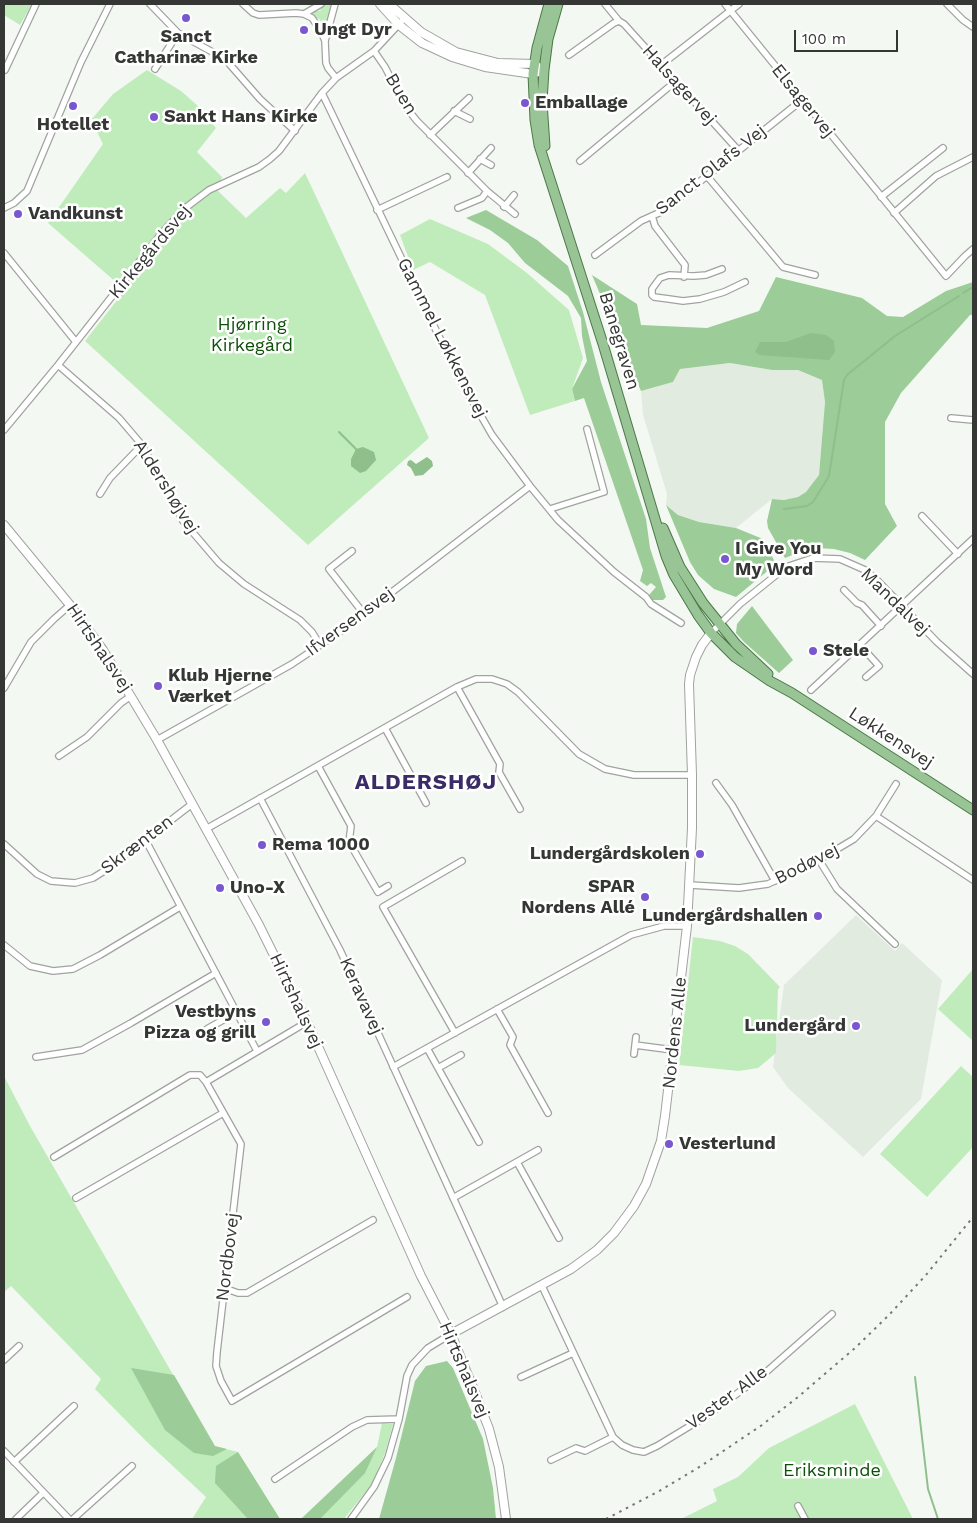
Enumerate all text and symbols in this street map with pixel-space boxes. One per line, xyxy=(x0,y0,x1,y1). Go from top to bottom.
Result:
marker: Sanct Catharinæ Kirke xyxy=(180,12,192,24)
place label: Ungt Dyr xyxy=(314,19,392,41)
scale bar xyxy=(797,20,901,52)
marker: Ungt Dyr xyxy=(298,24,310,36)
place label: Sanct Catharinæ Kirke xyxy=(114,26,258,68)
text: 100 m xyxy=(802,30,846,48)
street label: Halsagervej xyxy=(637,40,721,130)
street label: Elsagervej xyxy=(767,60,839,142)
street label: Buen xyxy=(380,69,422,119)
place label: Emballage xyxy=(535,92,628,114)
marker: Emballage xyxy=(519,97,531,109)
marker: Hotellet xyxy=(67,100,79,112)
place label: Sankt Hans Kirke xyxy=(164,106,318,128)
marker: Sankt Hans Kirke xyxy=(148,111,160,123)
place label: Hotellet xyxy=(37,114,109,136)
street label: Sanct Olafs Vej xyxy=(651,120,771,220)
street label: Kirkegårdsvej xyxy=(104,201,196,303)
place label: Vandkunst xyxy=(28,203,123,225)
marker: Vandkunst xyxy=(12,208,24,220)
street label: Gammel Løkkensvej xyxy=(392,255,492,421)
street label: Banegraven xyxy=(594,290,644,392)
park label: Hjørring Kirkegård xyxy=(211,314,293,356)
street label: Aldershøjvej xyxy=(129,436,203,538)
place label: I Give You My Word xyxy=(735,538,821,580)
marker: I Give You My Word xyxy=(719,553,731,565)
street label: Mandalvej xyxy=(856,564,934,640)
street label: Ifversensvej xyxy=(302,583,398,661)
street label: Hirtshalsvej xyxy=(61,599,137,697)
place label: Stele xyxy=(823,640,869,662)
marker: Stele xyxy=(807,645,819,657)
place label: Klub Hjerne Værket xyxy=(168,665,272,708)
marker: Klub Hjerne Værket xyxy=(152,680,164,692)
street label: Løkkensvej xyxy=(845,703,937,773)
district label: ALDERSHØJ xyxy=(354,770,498,796)
street label: Skrænten xyxy=(97,811,177,879)
place label: Rema 1000 xyxy=(272,834,370,856)
marker: Rema 1000 xyxy=(256,839,268,851)
street label: Bodøvej xyxy=(771,839,843,889)
place label: Lundergårdskolen xyxy=(530,843,690,865)
marker: Lundergårdskolen xyxy=(694,848,706,860)
place label: SPAR Nordens Allé xyxy=(521,876,635,919)
place label: Uno-X xyxy=(230,877,285,899)
marker: Uno-X xyxy=(214,882,226,894)
marker: SPAR Nordens Allé xyxy=(639,891,651,903)
place label: Lundergårdshallen xyxy=(642,905,808,927)
marker: Lundergårdshallen xyxy=(812,910,824,922)
street label: Hirtshalsvej xyxy=(265,950,327,1052)
street label: Keravavej xyxy=(334,954,388,1038)
street label: Nordens Alle xyxy=(658,976,692,1090)
place label: Vestbyns Pizza og grill xyxy=(144,1001,256,1044)
place label: Lundergård xyxy=(744,1015,846,1037)
marker: Vestbyns Pizza og grill xyxy=(260,1016,272,1028)
marker: Lundergård xyxy=(850,1020,862,1032)
place label: Vesterlund xyxy=(679,1133,776,1155)
marker: Vesterlund xyxy=(663,1138,675,1150)
street label: Nordbovej xyxy=(212,1212,244,1302)
street label: Hirtshalsvej xyxy=(434,1319,494,1421)
street label: Vester Alle xyxy=(682,1361,772,1435)
park label: Eriksminde xyxy=(783,1460,881,1482)

